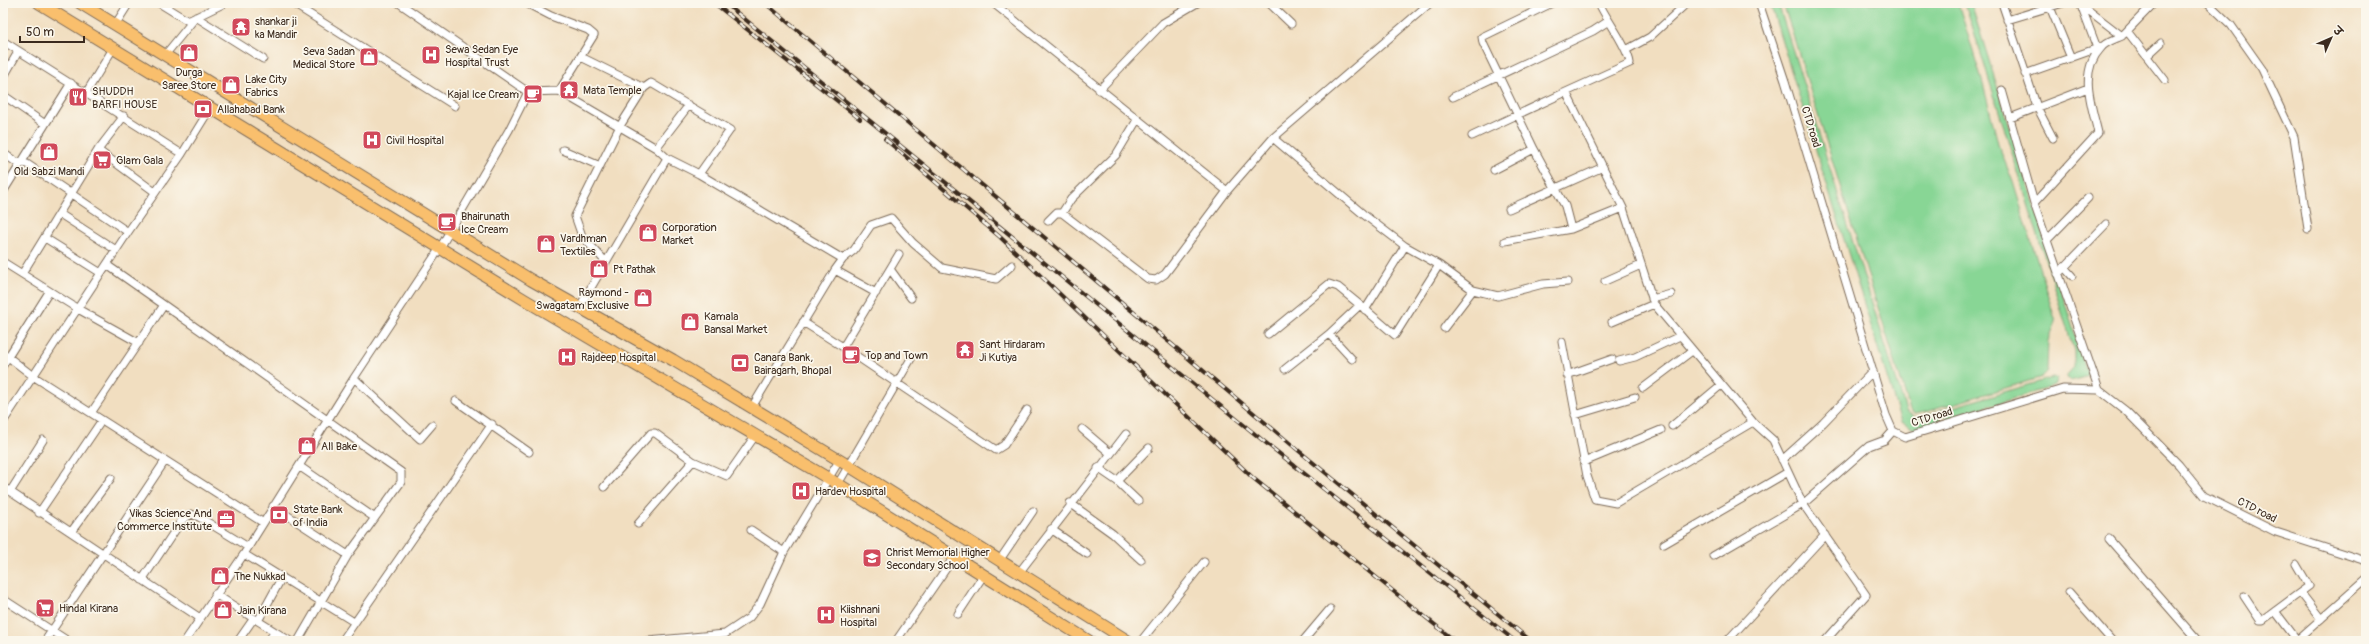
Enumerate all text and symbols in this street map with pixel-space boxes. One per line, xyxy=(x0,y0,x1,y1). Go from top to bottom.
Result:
place label: shankar ji ka Mandir xyxy=(255,15,297,41)
temple icon: shankar ji ka Mandir xyxy=(230,16,252,38)
scale bar xyxy=(20,18,84,44)
north arrow xyxy=(2311,18,2351,58)
text: उ xyxy=(2330,23,2346,40)
text: 50 m xyxy=(26,25,54,40)
shop icon: Durga Saree Store xyxy=(178,42,200,64)
place label: Sewa Sedan Eye Hospital Trust xyxy=(445,43,519,69)
hospital icon: Sewa Sedan Eye Hospital Trust xyxy=(420,44,442,66)
place label: Seva Sadan Medical Store xyxy=(293,45,356,71)
shop icon: Seva Sadan Medical Store xyxy=(358,46,380,68)
place label: Durga Saree Store xyxy=(162,66,217,92)
place label: Lake City Fabrics xyxy=(245,73,287,99)
shop icon: Lake City Fabrics xyxy=(220,74,242,96)
temple icon: Mata Temple xyxy=(558,79,580,101)
cafe icon: Kajal Ice Cream xyxy=(522,83,544,105)
place label: Mata Temple xyxy=(583,84,642,97)
place label: SHUDDH BARFI HOUSE xyxy=(92,85,157,111)
restaurant icon: SHUDDH BARFI HOUSE xyxy=(67,86,89,108)
place label: Kajal Ice Cream xyxy=(447,88,519,101)
bank icon: Allahabad Bank xyxy=(192,98,214,120)
place label: Allahabad Bank xyxy=(217,103,285,116)
street label: CTD road xyxy=(1799,105,1823,149)
hospital icon: Civil Hospital xyxy=(361,129,383,151)
place label: Civil Hospital xyxy=(386,134,444,147)
shop icon: Old Sabzi Mandi xyxy=(38,141,60,163)
supermarket icon: Glam Gala xyxy=(91,149,113,171)
place label: Glam Gala xyxy=(116,154,163,167)
place label: Old Sabzi Mandi xyxy=(14,165,84,178)
place label: Bhairunath Ice Cream xyxy=(461,210,510,236)
cafe icon: Bhairunath Ice Cream xyxy=(436,211,458,233)
place label: Corporation Market xyxy=(662,221,717,247)
shop icon: Corporation Market xyxy=(637,222,659,244)
place label: Vardhman Textiles xyxy=(560,232,607,258)
shop icon: Vardhman Textiles xyxy=(535,233,557,255)
shop icon: Pt Pathak xyxy=(588,258,610,280)
place label: Pt Pathak xyxy=(613,263,656,276)
place label: Raymond - Swagatam Exclusive xyxy=(536,286,630,312)
shop icon: Raymond - Swagatam Exclusive xyxy=(632,287,654,309)
place label: Kamala Bansal Market xyxy=(704,310,768,336)
shop icon: Kamala Bansal Market xyxy=(679,311,701,333)
place label: Sant Hirdaram Ji Kutiya xyxy=(979,338,1045,364)
temple icon: Sant Hirdaram Ji Kutiya xyxy=(954,339,976,361)
cafe icon: Top and Town xyxy=(840,344,862,366)
hospital icon: Rajdeep Hospital xyxy=(556,346,578,368)
place label: Top and Town xyxy=(865,349,928,362)
place label: Rajdeep Hospital xyxy=(581,351,656,364)
place label: Canara Bank, Bairagarh, Bhopal xyxy=(754,351,832,377)
bank icon: Canara Bank, Bairagarh, Bhopal xyxy=(729,352,751,374)
street label: CTD road xyxy=(1910,405,1954,429)
shop icon: All Bake xyxy=(296,435,318,457)
place label: All Bake xyxy=(321,440,358,453)
hospital icon: Hardev Hospital xyxy=(790,480,812,502)
place label: Hardev Hospital xyxy=(815,485,886,498)
street label: CTD road xyxy=(2235,495,2279,525)
place label: State Bank of India xyxy=(293,503,343,529)
bank icon: State Bank of India xyxy=(268,504,290,526)
place label: Vikas Science And Commerce Institute xyxy=(117,507,213,533)
office icon: Vikas Science And Commerce Institute xyxy=(215,508,237,530)
place label: Christ Memorial Higher Secondary School xyxy=(886,546,990,572)
school or university icon: Christ Memorial Higher Secondary School xyxy=(861,547,883,569)
shop icon: The Nukkad xyxy=(209,565,231,587)
place label: The Nukkad xyxy=(234,570,286,583)
supermarket icon: Hindal Kirana xyxy=(34,597,56,619)
shop icon: Jain Kirana xyxy=(212,599,234,621)
place label: Hindal Kirana xyxy=(59,602,118,615)
place label: Kiishnani Hospital xyxy=(840,603,880,629)
place label: Jain Kirana xyxy=(237,604,287,617)
hospital icon: Kiishnani Hospital xyxy=(815,604,837,626)

